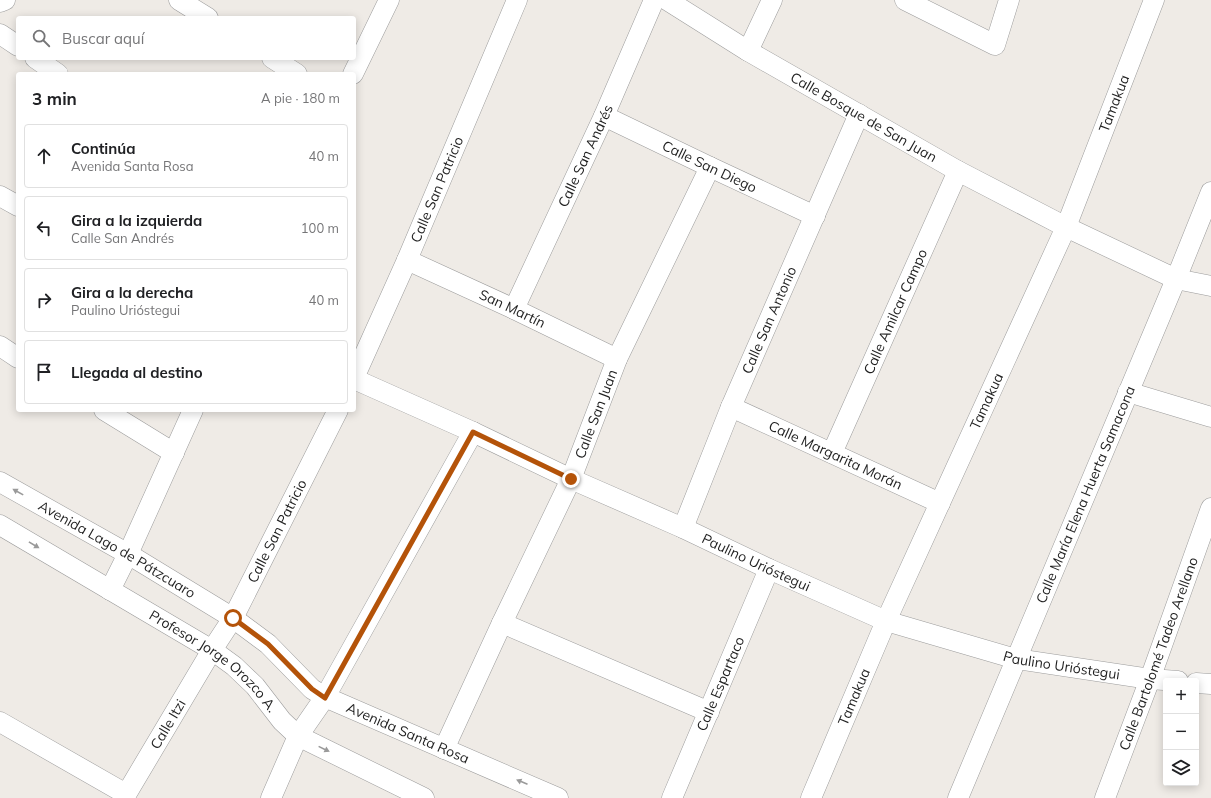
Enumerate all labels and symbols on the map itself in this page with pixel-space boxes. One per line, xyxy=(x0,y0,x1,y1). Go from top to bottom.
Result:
street label: Calle Bosque de San Juan xyxy=(787,68,940,166)
street label: Tamakua xyxy=(1095,72,1133,135)
street label: Calle San Andrés xyxy=(554,102,617,210)
street label: Calle San Patricio xyxy=(406,134,467,245)
street label: Calle San Diego xyxy=(659,136,760,197)
street label: Calle Amilcar Campo xyxy=(859,246,931,377)
street label: Calle San Antonio xyxy=(738,264,800,377)
street label: San Martín xyxy=(476,285,549,332)
street label: Calle San Juan xyxy=(571,367,621,461)
street label: Tamakua xyxy=(966,370,1007,432)
street label: Calle María Elena Huerta Samacona xyxy=(1032,383,1139,606)
street label: Calle Margarita Morán xyxy=(766,417,905,493)
route end xyxy=(562,470,580,488)
street label: Calle San Patricio xyxy=(243,476,311,586)
one-way arrow xyxy=(12,489,24,496)
street label: Avenida Lago de Pátzcuaro xyxy=(35,497,199,602)
street label: Paulino Urióstegui xyxy=(699,529,813,595)
one-way arrow xyxy=(28,542,40,549)
street label: Calle Bartolomé Tadeo Arellano xyxy=(1115,554,1202,753)
street label: Profesor Jorge Orozco A. xyxy=(146,606,281,716)
route start xyxy=(224,609,242,627)
street label: Calle Espartaco xyxy=(692,634,748,734)
street label: Paulino Urióstegui xyxy=(1001,647,1121,683)
street label: Tamakua xyxy=(834,665,874,728)
street label: Calle Itzi xyxy=(146,696,190,752)
street label: Avenida Santa Rosa xyxy=(344,698,472,767)
one-way arrow xyxy=(318,746,330,752)
one-way arrow xyxy=(516,779,528,786)

